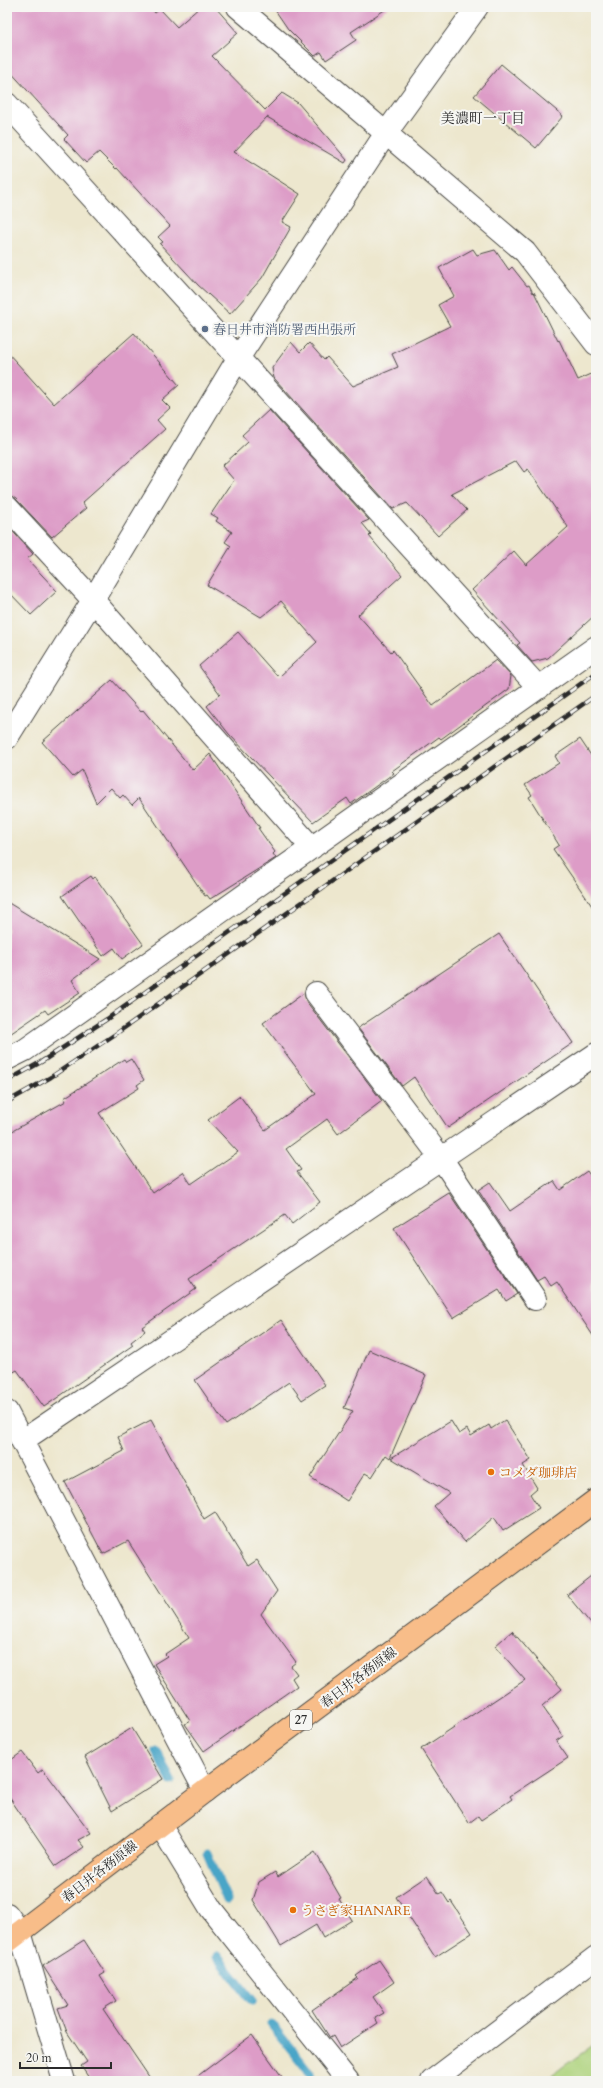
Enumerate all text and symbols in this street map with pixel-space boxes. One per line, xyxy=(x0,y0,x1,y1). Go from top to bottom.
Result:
district label: 美濃町一丁目 xyxy=(441,109,525,128)
place label: 春日井市消防署西出張所 xyxy=(213,321,356,339)
marker: 春日井市消防署西出張所 xyxy=(200,324,210,334)
place label: コメダ珈琲店 xyxy=(499,1464,577,1482)
marker: コメダ珈琲店 xyxy=(486,1467,496,1477)
street label: 春日井各務原線 xyxy=(317,1643,400,1712)
road number: 27 xyxy=(290,1710,312,1730)
street label: 春日井各務原線 xyxy=(58,1837,141,1907)
place label: うさぎ家HANARE xyxy=(301,1902,411,1920)
marker: うさぎ家HANARE xyxy=(288,1905,298,1915)
scale bar xyxy=(20,2044,111,2070)
text: 20 m xyxy=(26,2050,53,2066)

